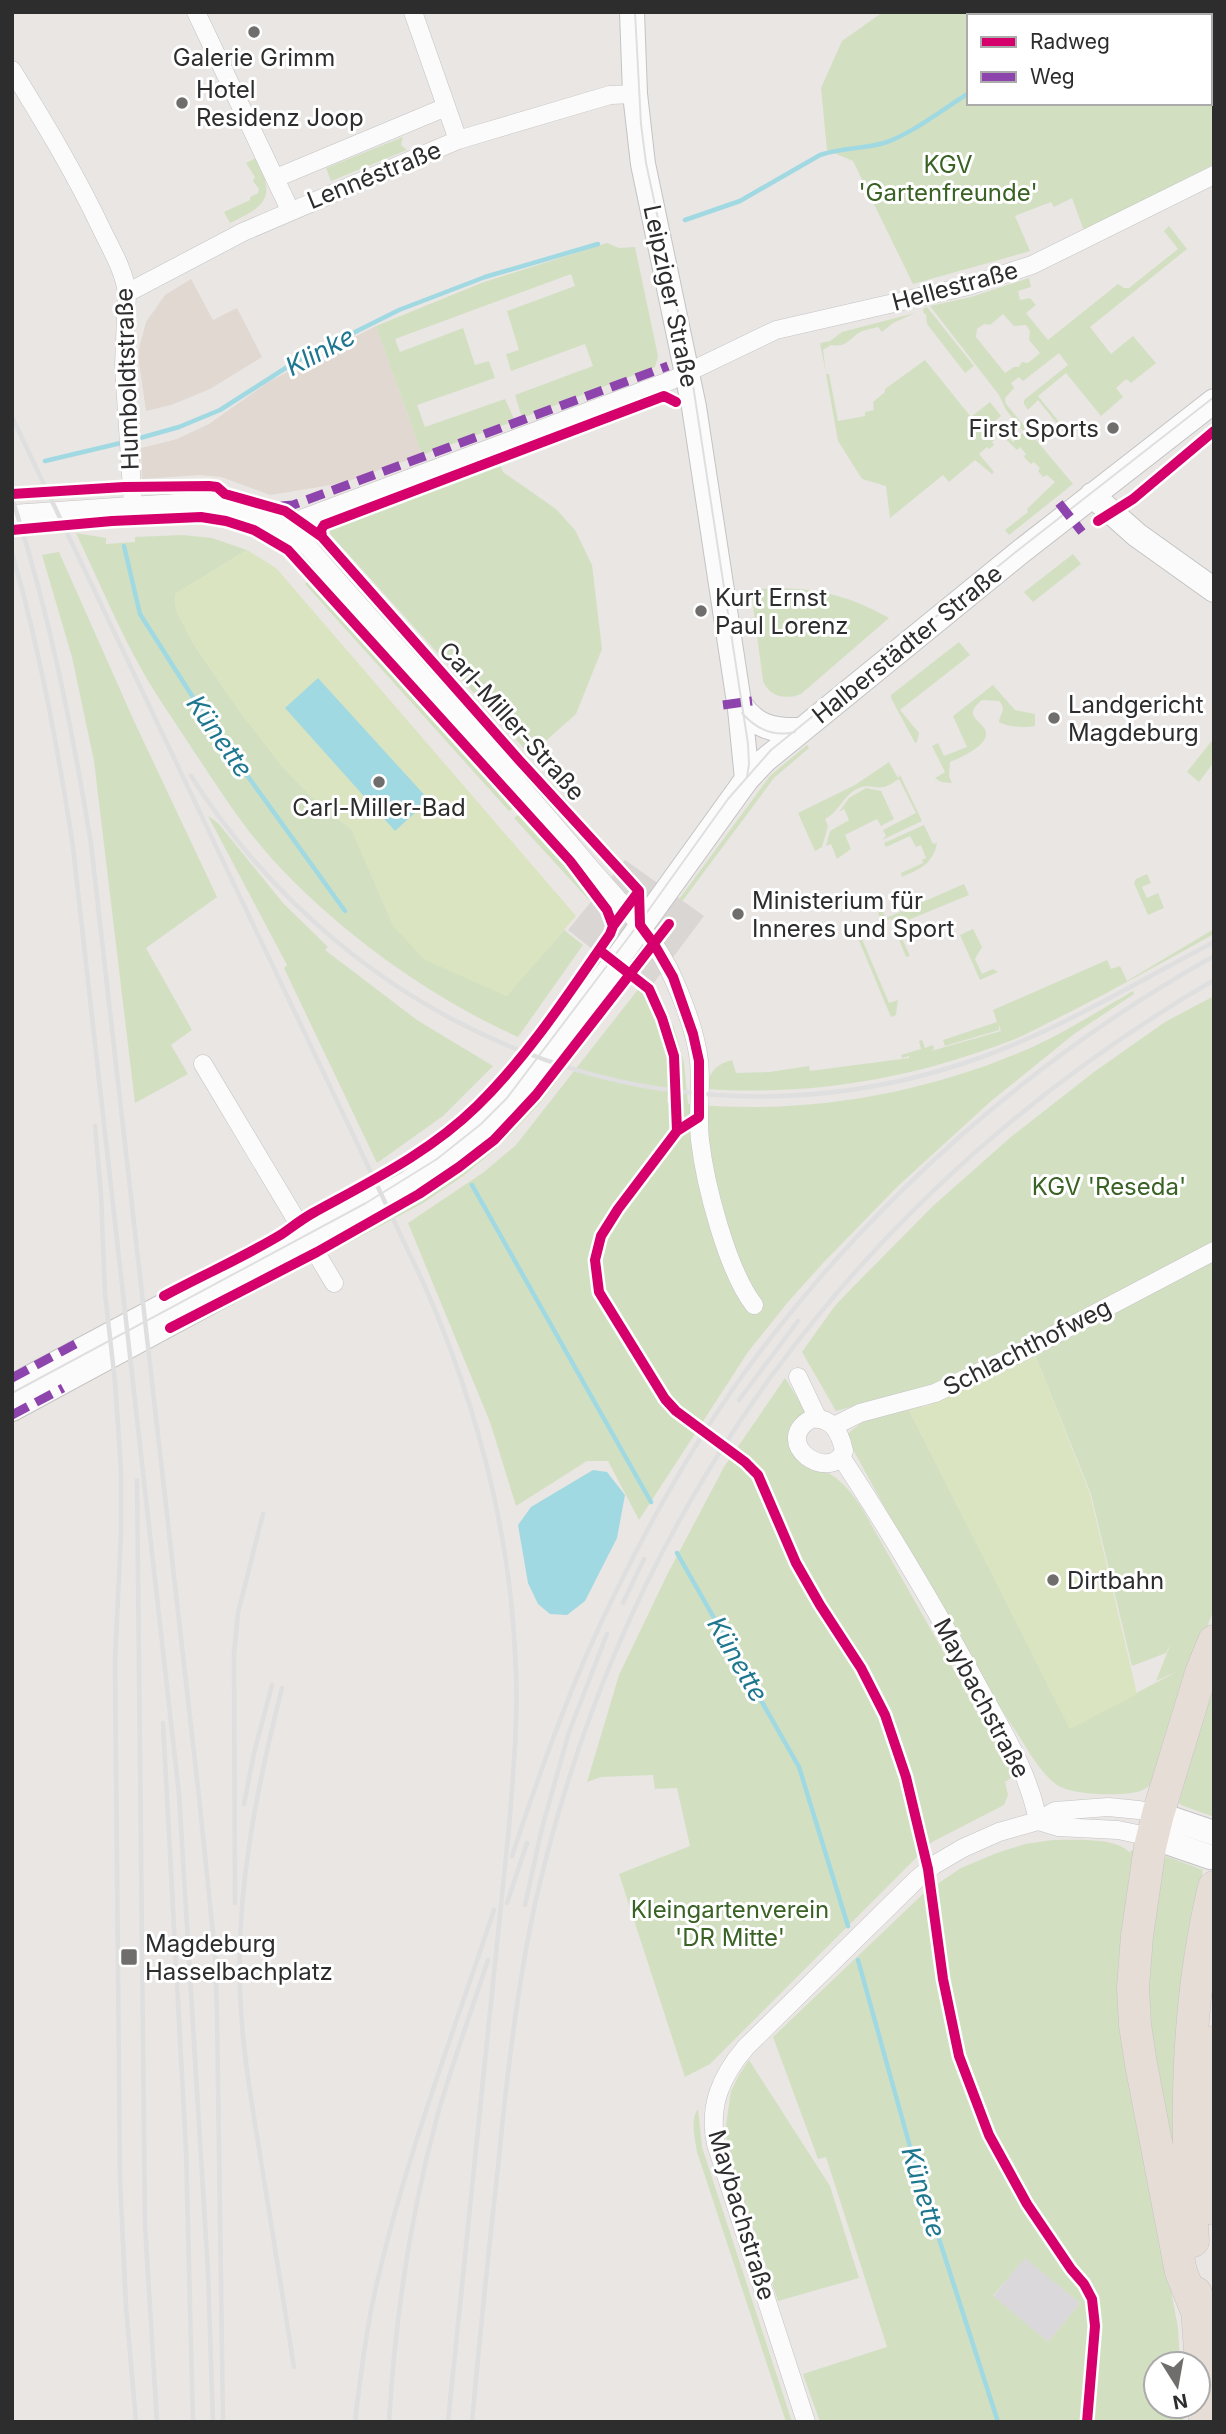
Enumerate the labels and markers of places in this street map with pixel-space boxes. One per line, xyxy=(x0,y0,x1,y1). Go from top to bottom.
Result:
marker: Galerie Grimm xyxy=(246,24,262,40)
place label: Galerie Grimm xyxy=(173,43,335,72)
place label: Hotel Residenz Joop xyxy=(196,75,364,132)
marker: Hotel Residenz Joop xyxy=(174,95,190,111)
place label: First Sports xyxy=(969,414,1099,443)
marker: First Sports xyxy=(1105,420,1121,436)
place label: Kurt Ernst Paul Lorenz xyxy=(715,583,849,640)
marker: Kurt Ernst Paul Lorenz xyxy=(693,603,709,619)
place label: Landgericht Magdeburg xyxy=(1068,690,1204,747)
marker: Landgericht Magdeburg xyxy=(1046,710,1062,726)
marker: Carl-Miller-Bad xyxy=(371,774,387,790)
place label: Carl-Miller-Bad xyxy=(292,793,466,822)
place label: Ministerium für Inneres und Sport xyxy=(752,886,955,943)
marker: Ministerium für Inneres und Sport xyxy=(730,906,746,922)
place label: Dirtbahn xyxy=(1067,1566,1164,1595)
marker: Dirtbahn xyxy=(1045,1572,1061,1588)
place label: Magdeburg Hasselbachplatz xyxy=(145,1929,333,1986)
marker: Magdeburg Hasselbachplatz xyxy=(119,1947,139,1967)

